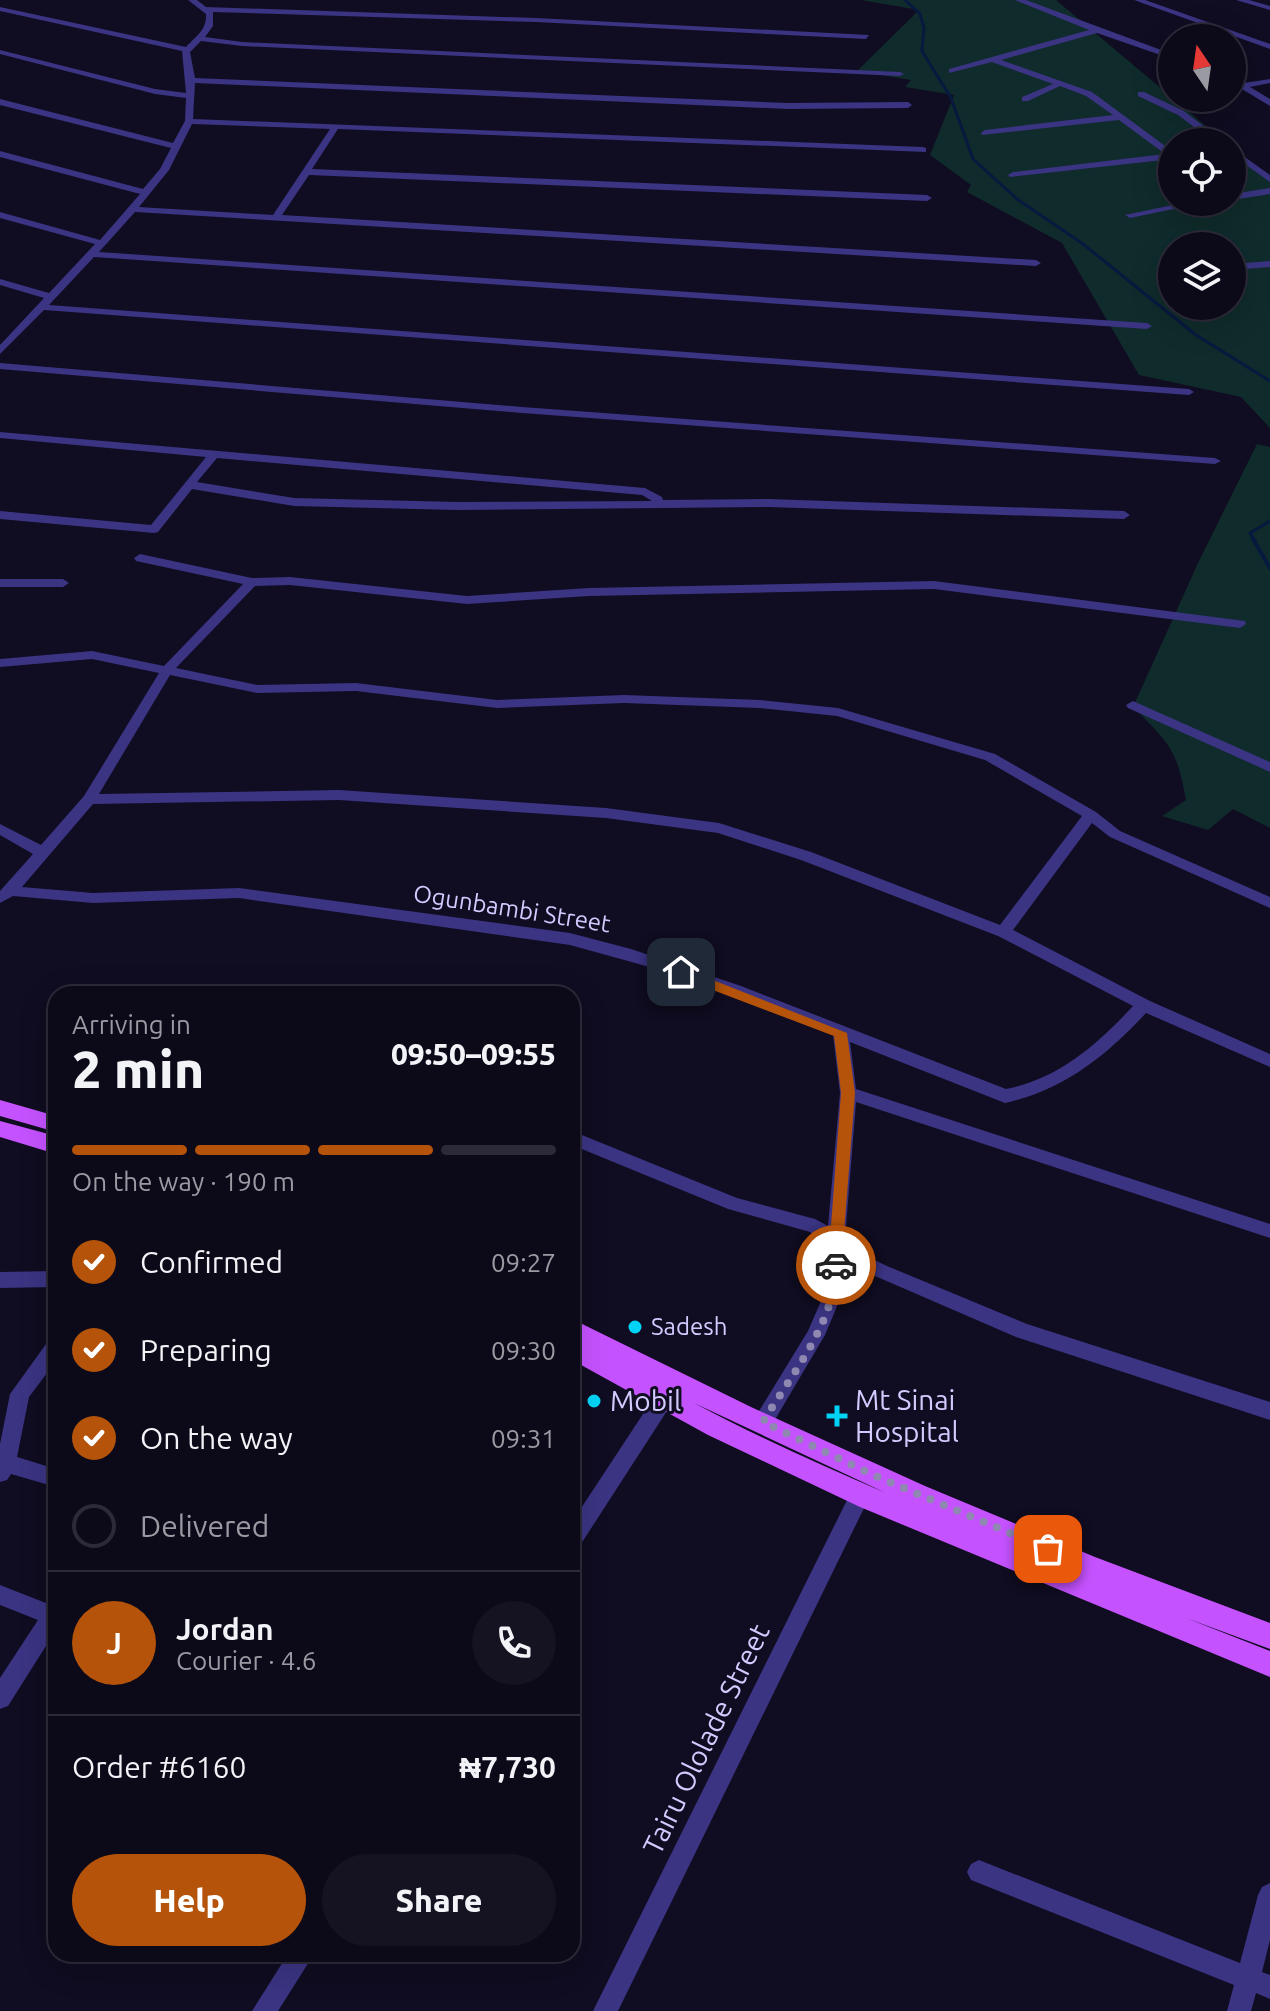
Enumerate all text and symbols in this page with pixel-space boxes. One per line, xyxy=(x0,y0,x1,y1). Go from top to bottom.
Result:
north arrow xyxy=(1158,24,1246,112)
map controls xyxy=(1158,24,1246,320)
button: locate xyxy=(1158,128,1246,216)
button: layers xyxy=(1158,232,1246,320)
street label: Ogunbambi Street xyxy=(412,880,613,938)
pin xyxy=(647,938,715,1006)
icon: home xyxy=(659,950,703,994)
text: Arriving in xyxy=(72,1010,191,1039)
text: 09:50–09:55 xyxy=(391,1037,556,1071)
text: 2 min xyxy=(72,1040,204,1098)
text: On the way · 190 m xyxy=(72,1167,295,1196)
courier xyxy=(796,1225,876,1305)
icon: check xyxy=(72,1240,116,1284)
icon: car xyxy=(814,1243,858,1287)
text: Confirmed xyxy=(140,1245,283,1279)
text: 09:27 xyxy=(491,1248,556,1277)
place label: Sadesh xyxy=(651,1313,727,1340)
marker: Sadesh xyxy=(626,1318,644,1336)
icon: check xyxy=(72,1328,116,1372)
text: Preparing xyxy=(140,1333,272,1367)
text: 09:30 xyxy=(491,1336,556,1365)
place label: Mt Sinai Hospital xyxy=(855,1384,959,1447)
place label: Mobil xyxy=(610,1385,681,1416)
marker: Mobil xyxy=(585,1392,603,1410)
marker: Mt Sinai Hospital xyxy=(826,1405,848,1427)
icon: check xyxy=(72,1416,116,1460)
text: On the way xyxy=(140,1421,293,1455)
text: 09:31 xyxy=(491,1424,556,1453)
text: Delivered xyxy=(140,1509,269,1543)
pin xyxy=(1014,1515,1082,1583)
icon: bag xyxy=(1026,1527,1070,1571)
button: phone xyxy=(472,1601,556,1685)
text: Jordan xyxy=(176,1612,274,1646)
street label: Tairu Ololade Street xyxy=(636,1619,775,1859)
text: J xyxy=(106,1626,122,1660)
text: Courier · 4.6 xyxy=(176,1646,316,1675)
text: Order #6160 xyxy=(72,1750,246,1784)
text: ₦7,730 xyxy=(459,1750,556,1784)
button: Help xyxy=(72,1854,306,1946)
button: Share xyxy=(322,1854,556,1946)

